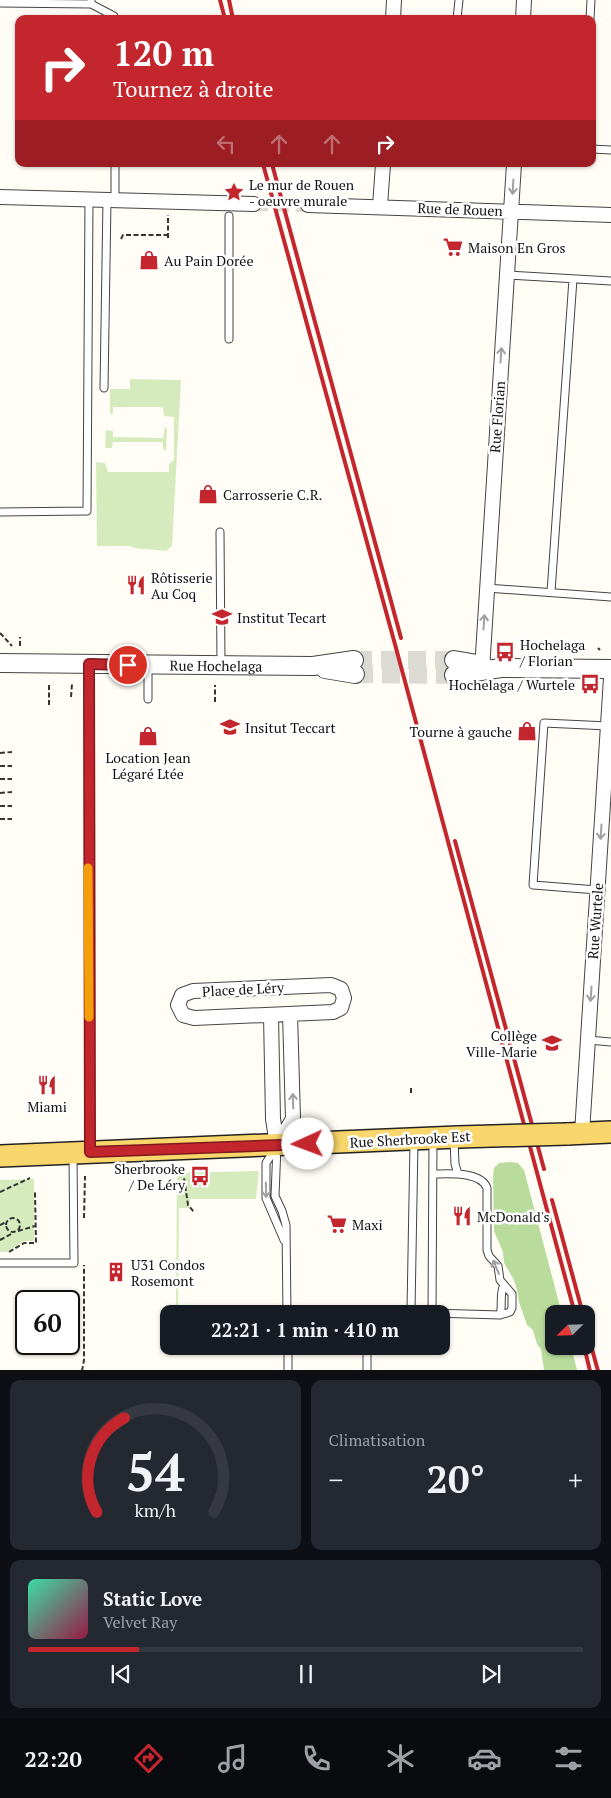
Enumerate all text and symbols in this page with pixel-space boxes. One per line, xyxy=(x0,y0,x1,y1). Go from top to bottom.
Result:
text: 120 m xyxy=(113,30,214,76)
icon: right xyxy=(30,35,95,100)
text: Tournez à droite xyxy=(113,74,274,103)
icon: left xyxy=(212,130,240,158)
icon: ahead xyxy=(265,130,293,158)
icon: ahead xyxy=(318,130,346,158)
icon: right xyxy=(371,130,399,158)
place label: Le mur de Rouen - oeuvre murale xyxy=(249,175,355,210)
one-way arrow xyxy=(508,179,517,195)
place icon: Le mur de Rouen - oeuvre murale xyxy=(223,181,245,203)
street label: Rue de Rouen xyxy=(417,198,504,220)
supermarket icon: Maison En Gros xyxy=(442,236,464,258)
place label: Maison En Gros xyxy=(468,238,566,257)
shop icon: Au Pain Dorée xyxy=(138,249,160,271)
place label: Au Pain Dorée xyxy=(164,251,253,270)
one-way arrow xyxy=(496,347,505,363)
street label: Rue Florian xyxy=(485,380,509,454)
shop icon: Carrosserie C.R. xyxy=(197,483,219,505)
place label: Carrosserie C.R. xyxy=(223,485,323,504)
place label: Rôtisserie Au Coq xyxy=(151,568,212,603)
restaurant icon: Rôtisserie Au Coq xyxy=(125,574,147,596)
school or university icon: Institut Tecart xyxy=(211,606,233,628)
place label: Institut Tecart xyxy=(237,608,327,627)
one-way arrow xyxy=(479,614,488,630)
place label: Hochelaga / Florian xyxy=(519,635,585,670)
bus stop icon: Hochelaga / Florian xyxy=(494,641,516,663)
pin xyxy=(107,644,149,686)
icon: arrive xyxy=(114,651,142,679)
street label: Rue Hochelaga xyxy=(169,655,263,675)
bus stop icon: Hochelaga / Wurtele xyxy=(579,673,601,695)
place label: Hochelaga / Wurtele xyxy=(449,675,575,694)
school or university icon: Insitut Teccart xyxy=(219,716,241,738)
place label: Insitut Teccart xyxy=(245,718,336,737)
shop icon: Tourne à gauche xyxy=(516,720,538,742)
place label: Tourne à gauche xyxy=(410,722,512,741)
shop icon: Location Jean Légaré Ltée xyxy=(137,725,159,747)
place label: Location Jean Légaré Ltée xyxy=(105,748,191,783)
one-way arrow xyxy=(596,823,606,839)
street label: Rue Wurtele xyxy=(583,882,607,960)
street label: Place de Léry xyxy=(202,977,285,1001)
one-way arrow xyxy=(586,986,595,1002)
place label: Collège Ville-Marie xyxy=(466,1026,537,1061)
school or university icon: Collège Ville-Marie xyxy=(541,1032,563,1054)
restaurant icon: Miami xyxy=(36,1074,58,1096)
one-way arrow xyxy=(288,1093,297,1109)
place label: Miami xyxy=(27,1097,67,1116)
position arrow xyxy=(281,1117,333,1169)
street label: Rue Sherbrooke Est xyxy=(349,1126,472,1152)
place label: Sherbrooke / De Léry xyxy=(114,1159,186,1194)
bus stop icon: Sherbrooke / De Léry xyxy=(189,1165,211,1187)
one-way arrow xyxy=(261,1182,271,1198)
restaurant icon: McDonald's xyxy=(451,1205,473,1227)
place label: McDonald's xyxy=(477,1207,549,1226)
supermarket icon: Maxi xyxy=(326,1213,348,1235)
place label: Maxi xyxy=(352,1215,383,1234)
place label: U31 Condos Rosemont xyxy=(131,1255,205,1290)
one-way arrow xyxy=(491,1260,501,1275)
building icon: U31 Condos Rosemont xyxy=(105,1261,127,1283)
speed limit sign: 60 xyxy=(15,1290,80,1355)
north arrow xyxy=(545,1305,595,1355)
map controls xyxy=(545,1305,595,1355)
text: 22:21 · 1 min · 410 m xyxy=(211,1317,399,1342)
text: Climatisation xyxy=(329,1429,425,1451)
text: 54 xyxy=(126,1437,185,1506)
text: 20° xyxy=(426,1454,485,1504)
text: − xyxy=(329,1461,343,1498)
text: + xyxy=(568,1461,583,1498)
text: km/h xyxy=(135,1498,176,1522)
text: Static Love xyxy=(103,1586,202,1611)
text: Velvet Ray xyxy=(103,1611,177,1633)
icon: previous xyxy=(107,1660,135,1688)
icon: pause xyxy=(292,1660,320,1688)
icon: next xyxy=(477,1660,505,1688)
icon: directions xyxy=(131,1741,166,1776)
icon: music xyxy=(215,1741,250,1776)
icon: phone xyxy=(299,1741,334,1776)
icon: climate xyxy=(383,1741,418,1776)
icon: car xyxy=(467,1741,502,1776)
icon: filters xyxy=(551,1741,586,1776)
text: 22:20 xyxy=(25,1744,82,1773)

